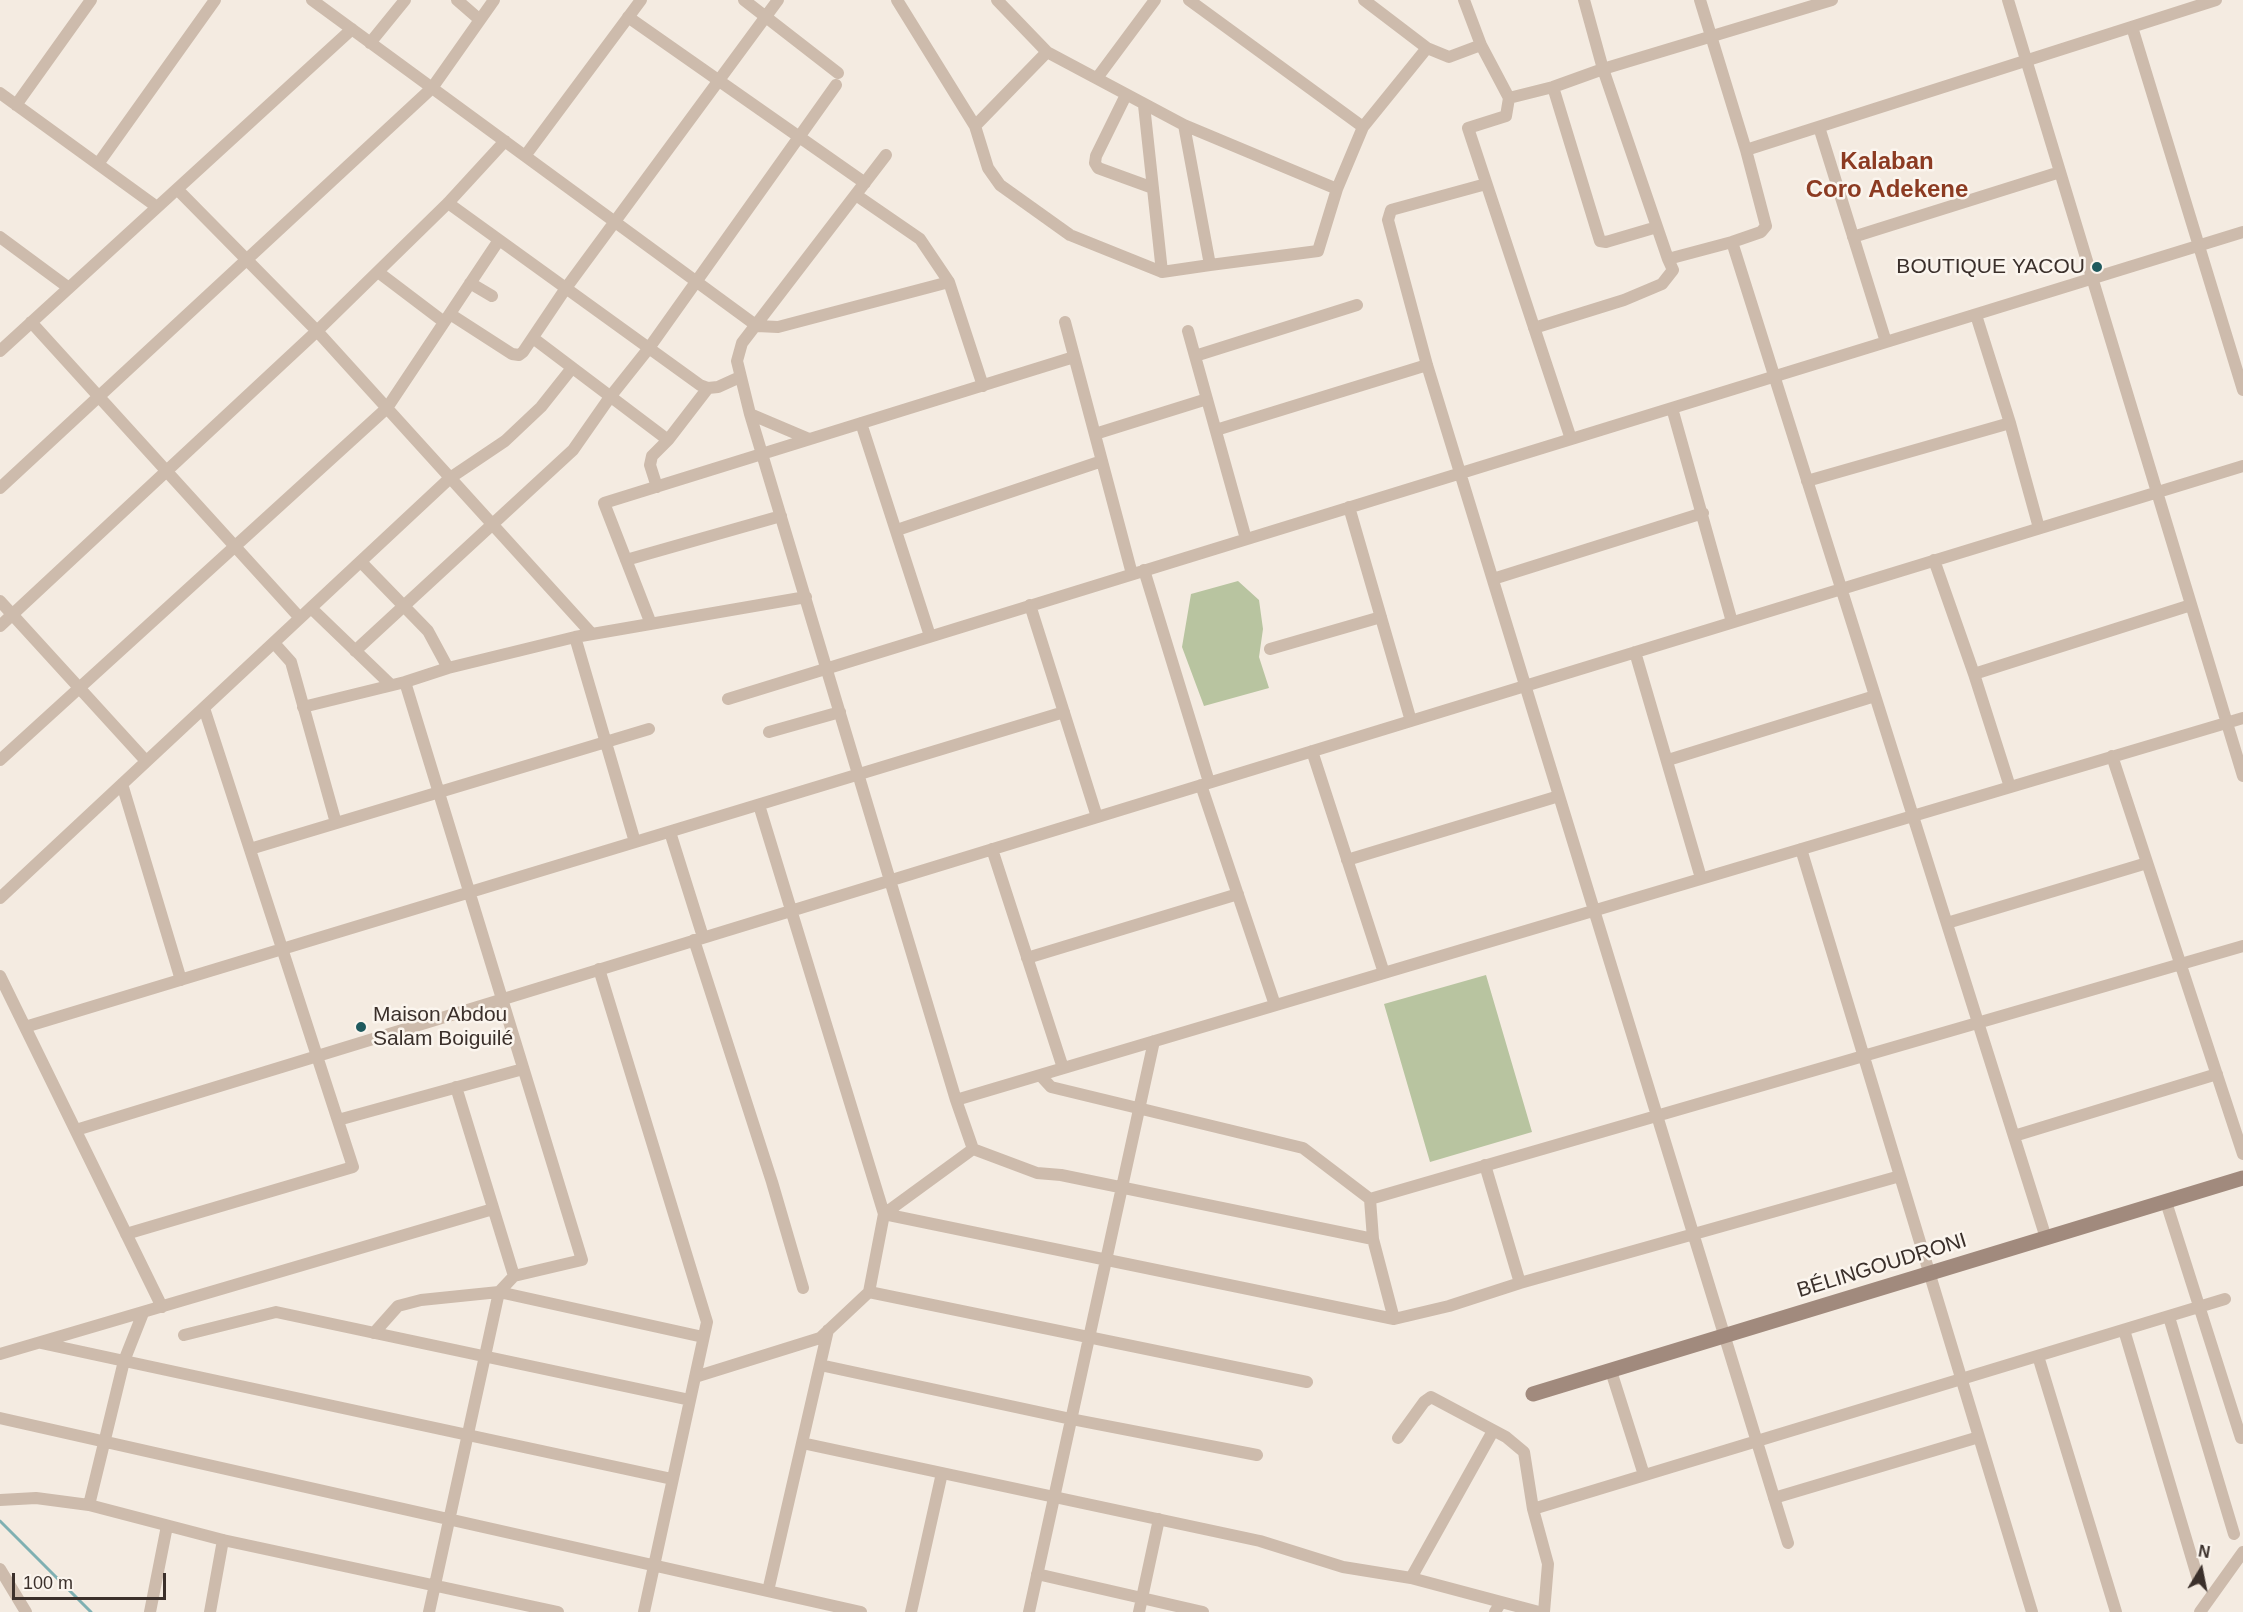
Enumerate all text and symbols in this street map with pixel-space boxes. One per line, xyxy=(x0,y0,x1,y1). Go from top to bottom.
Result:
district label: Kalaban Coro Adekene xyxy=(1806,148,1968,204)
place label: BOUTIQUE YACOU xyxy=(1896,254,2085,280)
marker: BOUTIQUE YACOU xyxy=(2090,260,2104,274)
place label: Maison Abdou Salam Boiguilé xyxy=(373,1002,513,1052)
marker: Maison Abdou Salam Boiguilé xyxy=(354,1020,368,1034)
street label: BÉLINGOUDRONI xyxy=(1794,1228,1970,1304)
north arrow xyxy=(2171,1540,2231,1600)
text: N xyxy=(2197,1542,2211,1561)
scale bar xyxy=(15,1561,170,1599)
text: 100 m xyxy=(23,1573,73,1593)

